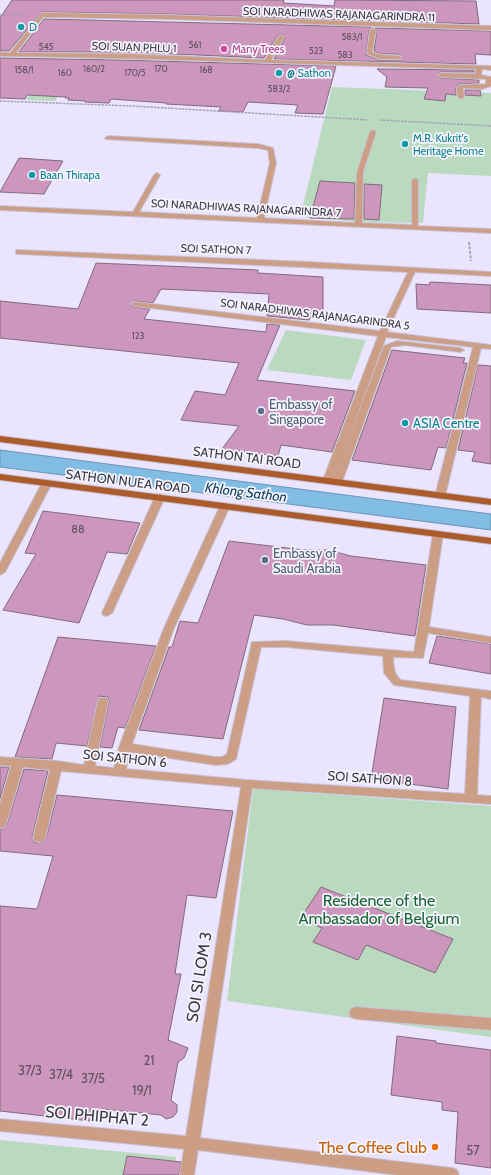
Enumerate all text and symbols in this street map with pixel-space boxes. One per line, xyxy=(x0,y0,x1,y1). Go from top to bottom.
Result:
street label: SOI NARADHIWAS RAJANAGARINDRA 11 xyxy=(243,4,435,24)
place label: D xyxy=(29,20,37,34)
marker: D xyxy=(16,22,26,32)
house number: 583/1 xyxy=(341,31,363,42)
street label: SOI SUAN PHLU 1 xyxy=(91,39,177,55)
house number: 561 xyxy=(189,39,201,50)
house number: 545 xyxy=(39,41,54,52)
place label: Many Trees xyxy=(232,42,285,56)
marker: Many Trees xyxy=(219,44,229,54)
house number: 523 xyxy=(309,45,323,56)
house number: 583 xyxy=(337,49,353,60)
house number: 160/2 xyxy=(83,63,105,74)
house number: 170 xyxy=(154,63,168,74)
house number: 158/1 xyxy=(14,64,34,75)
house number: 168 xyxy=(199,64,213,75)
place label: @ Sathon xyxy=(287,66,331,80)
house number: 160 xyxy=(58,67,72,78)
house number: 170/5 xyxy=(124,67,146,78)
marker: @ Sathon xyxy=(274,68,284,78)
house number: 583/2 xyxy=(268,83,291,94)
place label: M.R. Kukrit's Heritage Home xyxy=(413,131,484,158)
marker: M.R. Kukrit's Heritage Home xyxy=(400,139,410,149)
place label: Baan Thirapa xyxy=(40,168,101,182)
marker: Baan Thirapa xyxy=(27,170,37,180)
street label: SOI NARADHIWAS RAJANAGARINDRA 7 xyxy=(151,196,342,220)
street label: SOI SATHON 7 xyxy=(180,241,252,257)
street label: SOI NARADHIWAS RAJANAGARINDRA 5 xyxy=(219,295,411,333)
house number: 123 xyxy=(132,330,144,341)
place label: Embassy of Singapore xyxy=(269,396,333,427)
marker: Embassy of Singapore xyxy=(256,406,266,416)
place label: ASIA Centre xyxy=(413,415,480,431)
marker: ASIA Centre xyxy=(400,418,410,428)
street label: SATHON TAI ROAD xyxy=(192,442,302,472)
street label: SATHON NUEA ROAD xyxy=(65,465,191,497)
water label: Khlong Sathon xyxy=(204,478,288,506)
house number: 88 xyxy=(71,522,85,536)
place label: Embassy of Saudi Arabia xyxy=(273,545,342,576)
marker: Embassy of Saudi Arabia xyxy=(260,555,270,565)
street label: SOI SATHON 6 xyxy=(82,746,168,770)
street label: SOI SATHON 8 xyxy=(327,767,413,789)
park label: Residence of the Ambassador of Belgium xyxy=(299,891,459,928)
street label: SOI SI LOM 3 xyxy=(182,930,216,1024)
house number: 21 xyxy=(143,1052,155,1068)
house number: 37/3 xyxy=(18,1062,42,1078)
house number: 37/4 xyxy=(49,1066,74,1082)
house number: 37/5 xyxy=(81,1070,105,1086)
house number: 19/1 xyxy=(132,1082,152,1098)
street label: SOI PHIPHAT 2 xyxy=(44,1102,150,1130)
place label: The Coffee Club xyxy=(318,1138,427,1157)
marker: The Coffee Club xyxy=(430,1142,440,1152)
house number: 57 xyxy=(466,1142,480,1158)

